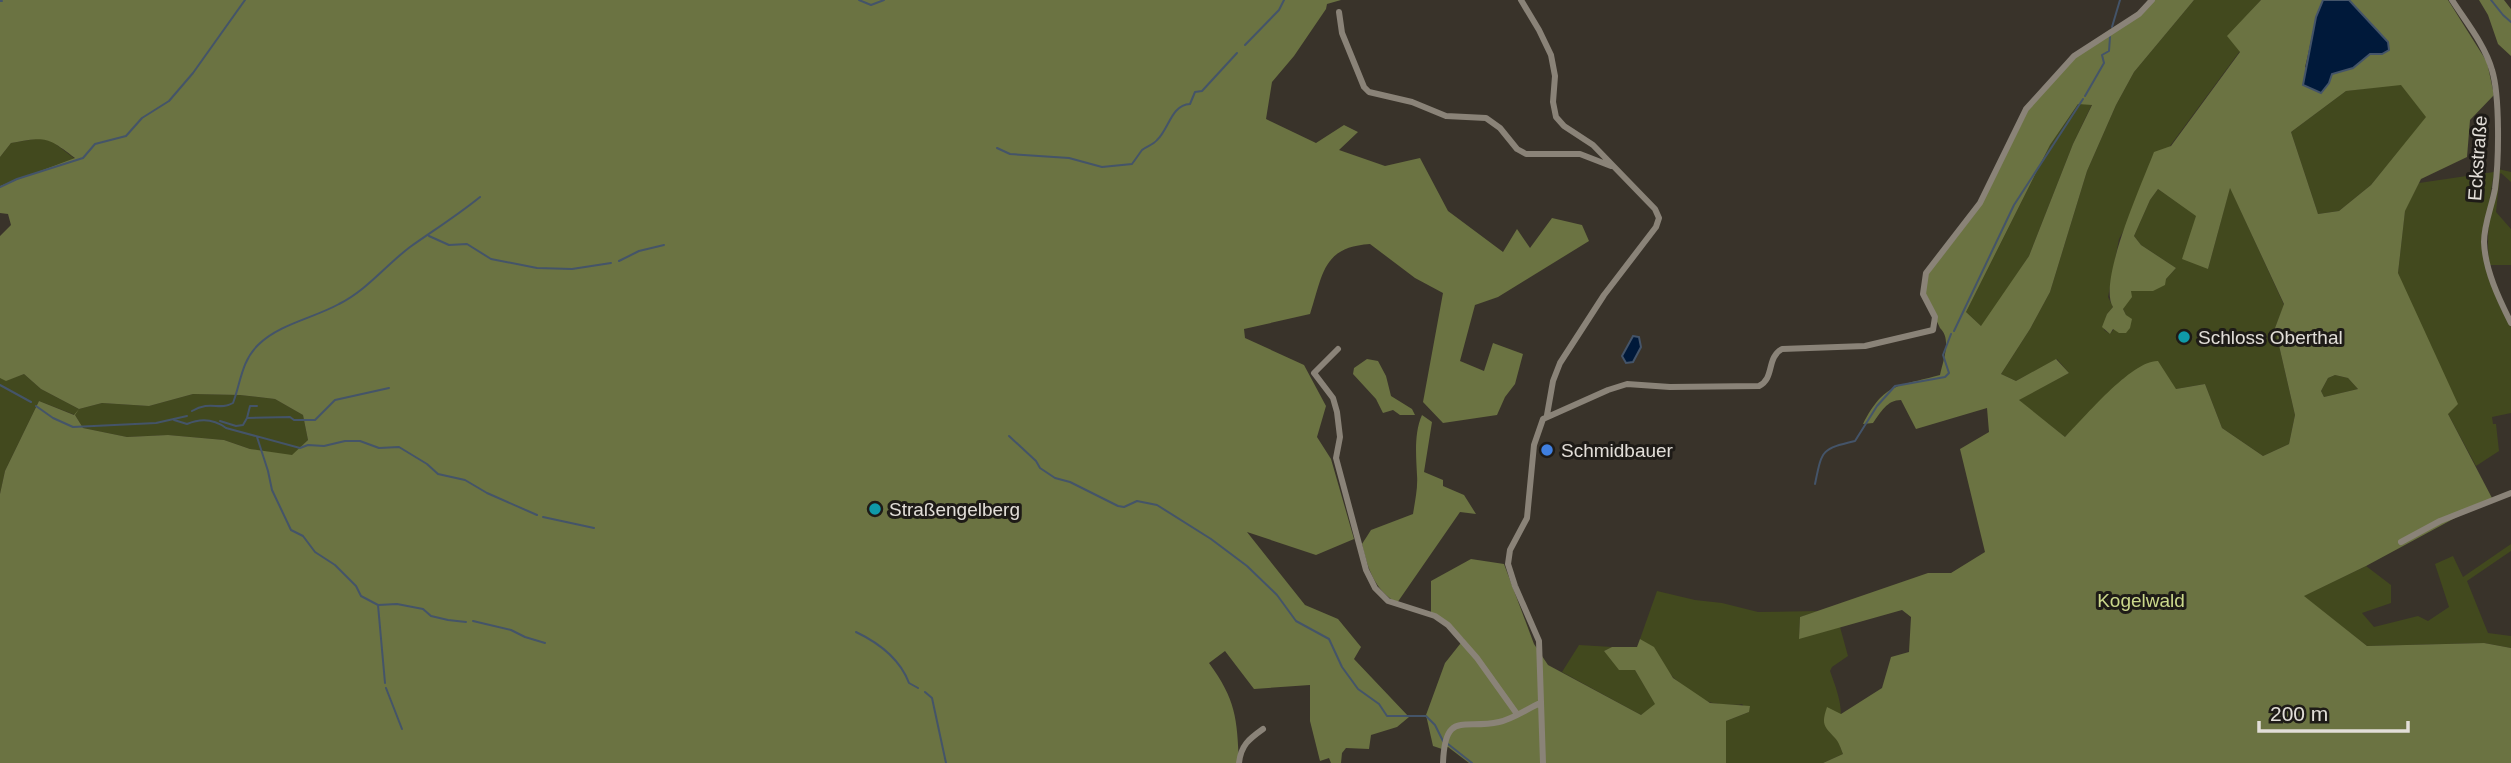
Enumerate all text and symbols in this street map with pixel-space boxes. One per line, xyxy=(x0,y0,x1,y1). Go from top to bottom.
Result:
street label: Eckstraße xyxy=(2464,115,2491,201)
place label: Schloss Oberthal xyxy=(2198,327,2343,348)
marker: Schloss Oberthal xyxy=(2176,329,2192,345)
place label: Schmidbauer xyxy=(1561,440,1674,461)
marker: Schmidbauer xyxy=(1539,442,1555,458)
place label: Straßengelberg xyxy=(889,499,1020,520)
marker: Straßengelberg xyxy=(867,501,883,517)
park label: Kogelwald xyxy=(2097,590,2185,611)
scale bar xyxy=(2259,690,2408,734)
text: 200 m xyxy=(2270,702,2328,725)

